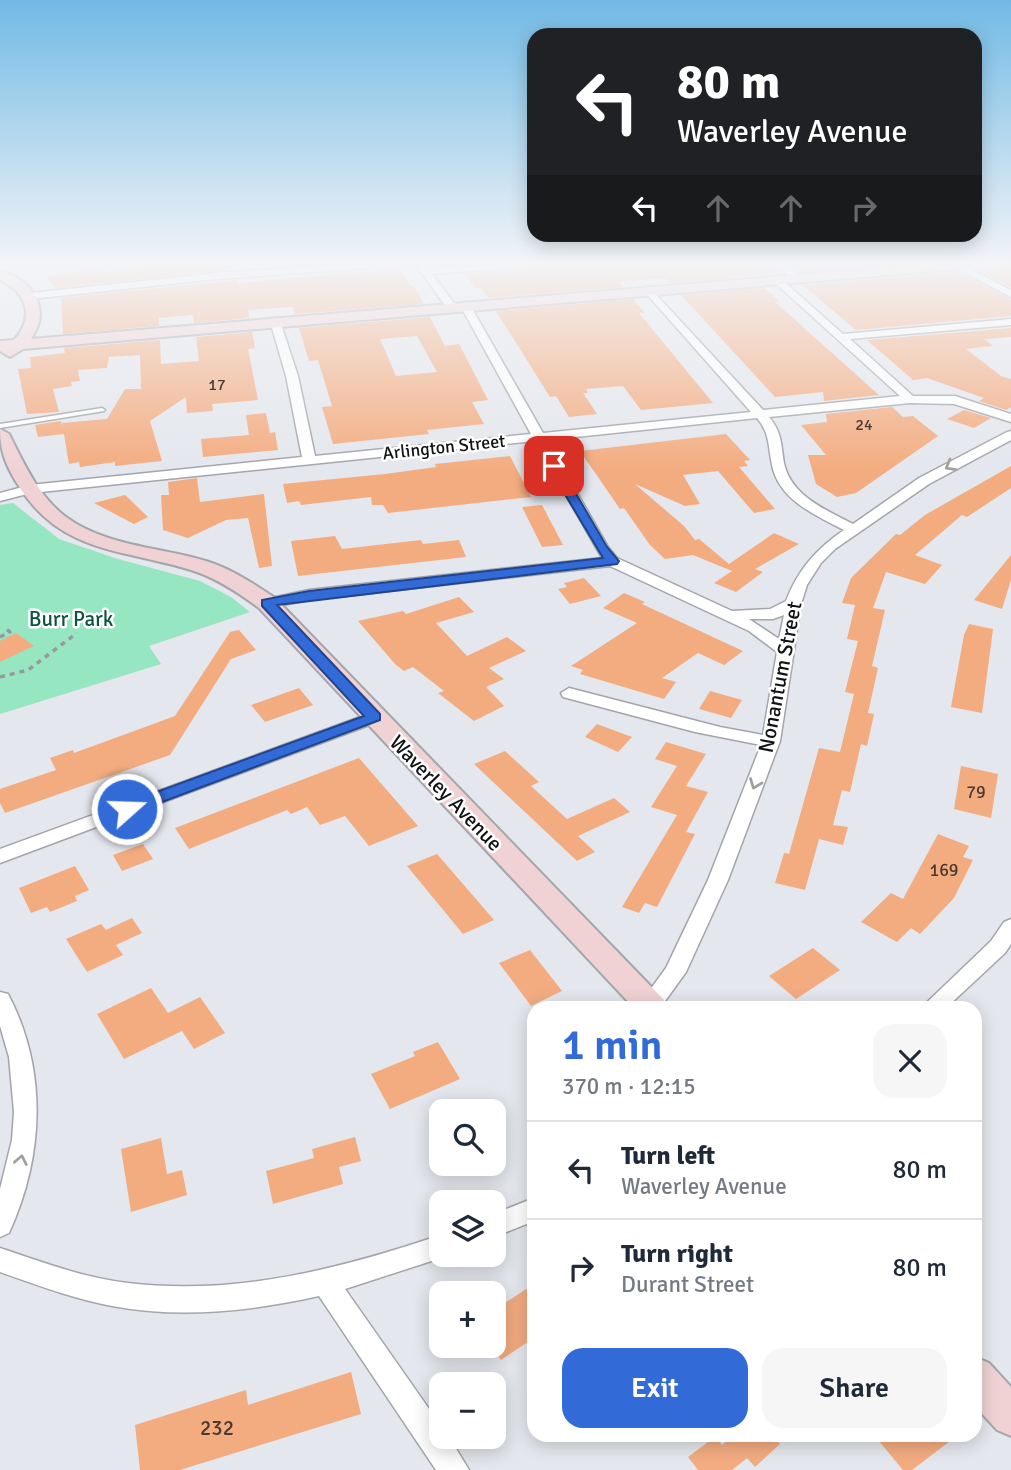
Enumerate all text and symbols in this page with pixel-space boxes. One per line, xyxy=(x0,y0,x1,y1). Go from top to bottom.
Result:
text: 80 m xyxy=(677,52,780,112)
icon: left xyxy=(562,56,653,147)
text: Waverley Avenue xyxy=(677,112,907,151)
icon: left xyxy=(626,189,664,227)
icon: ahead xyxy=(699,189,737,227)
icon: ahead xyxy=(772,189,810,227)
icon: right xyxy=(845,189,883,227)
house number: 17 xyxy=(208,375,226,395)
house number: 24 xyxy=(855,415,873,435)
street label: Arlington Street xyxy=(382,430,506,464)
pin xyxy=(524,436,584,496)
icon: arrive xyxy=(535,447,573,485)
one-way arrow xyxy=(945,458,958,471)
street label: Nonantum Street xyxy=(753,599,807,755)
park label: Burr Park xyxy=(29,606,114,632)
street label: Waverley Avenue xyxy=(384,730,508,856)
position arrow xyxy=(90,772,164,846)
one-way arrow xyxy=(749,778,763,790)
house number: 79 xyxy=(966,781,986,803)
house number: 169 xyxy=(929,859,959,881)
text: 1 min xyxy=(562,1020,663,1071)
button: close xyxy=(873,1024,947,1098)
text: 370 m · 12:15 xyxy=(562,1072,696,1101)
map controls xyxy=(429,1099,506,1449)
button: search xyxy=(429,1099,506,1176)
text: Turn left xyxy=(621,1140,715,1172)
icon: left xyxy=(562,1151,600,1189)
one-way arrow xyxy=(13,1154,28,1166)
text: 80 m xyxy=(892,1154,947,1186)
text: Waverley Avenue xyxy=(621,1172,787,1201)
button: layers xyxy=(429,1190,506,1267)
text: Turn right xyxy=(621,1238,733,1270)
icon: right xyxy=(562,1249,600,1287)
text: 80 m xyxy=(892,1252,947,1284)
text: Durant Street xyxy=(621,1270,754,1299)
button: + xyxy=(429,1281,506,1358)
button: Exit xyxy=(562,1348,748,1428)
button: Share xyxy=(762,1348,947,1428)
button: − xyxy=(429,1372,506,1449)
house number: 232 xyxy=(200,1415,234,1441)

